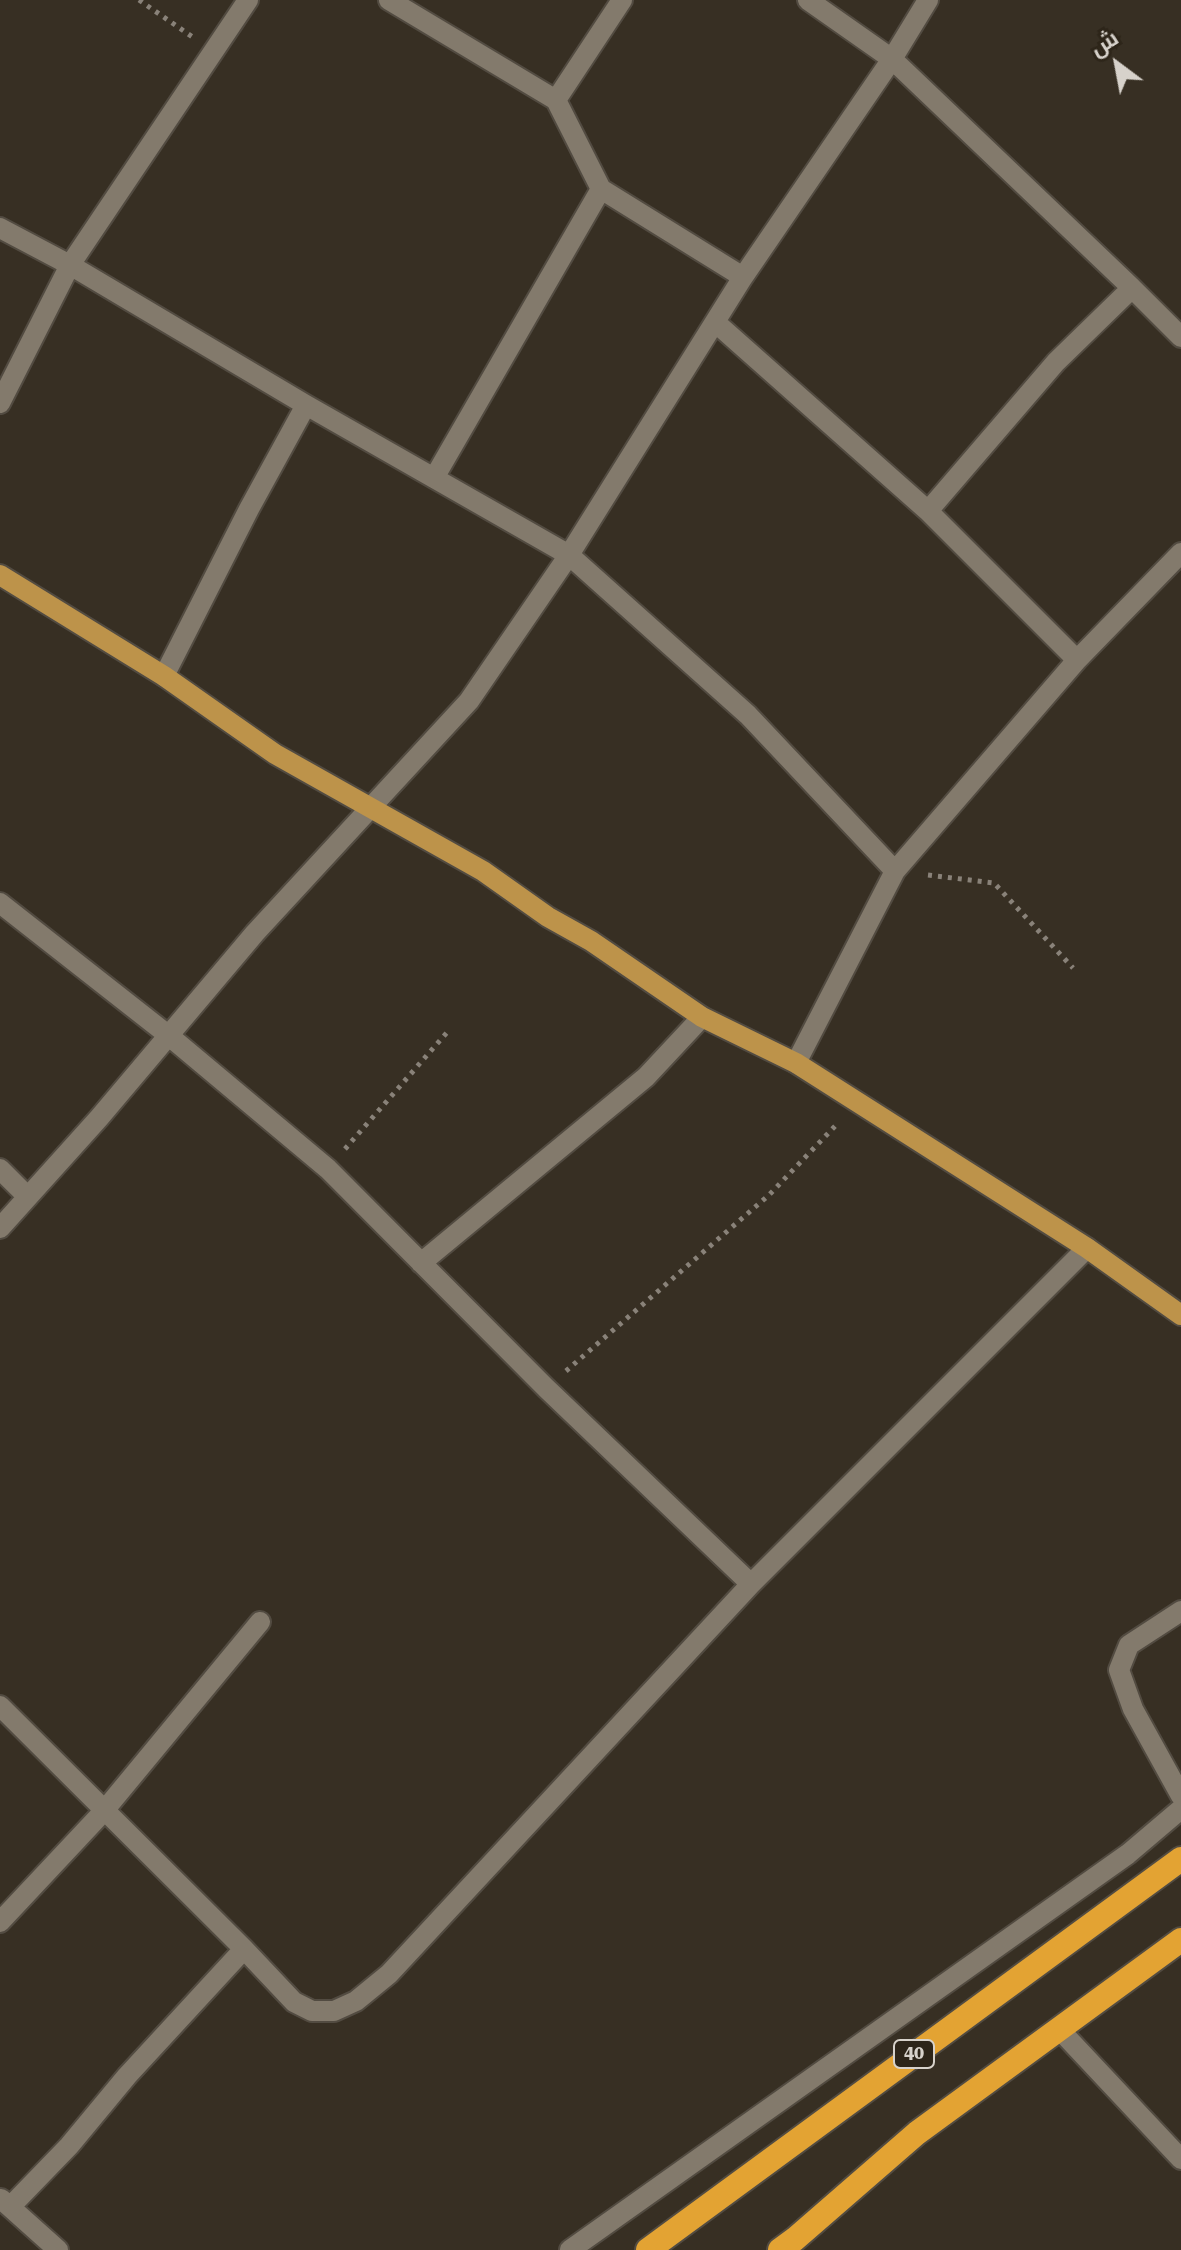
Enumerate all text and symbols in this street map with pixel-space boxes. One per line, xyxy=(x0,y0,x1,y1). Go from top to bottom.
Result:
north arrow xyxy=(1077,24,1157,104)
text: ش xyxy=(1085,25,1123,61)
road number: 40 xyxy=(894,2040,934,2068)

